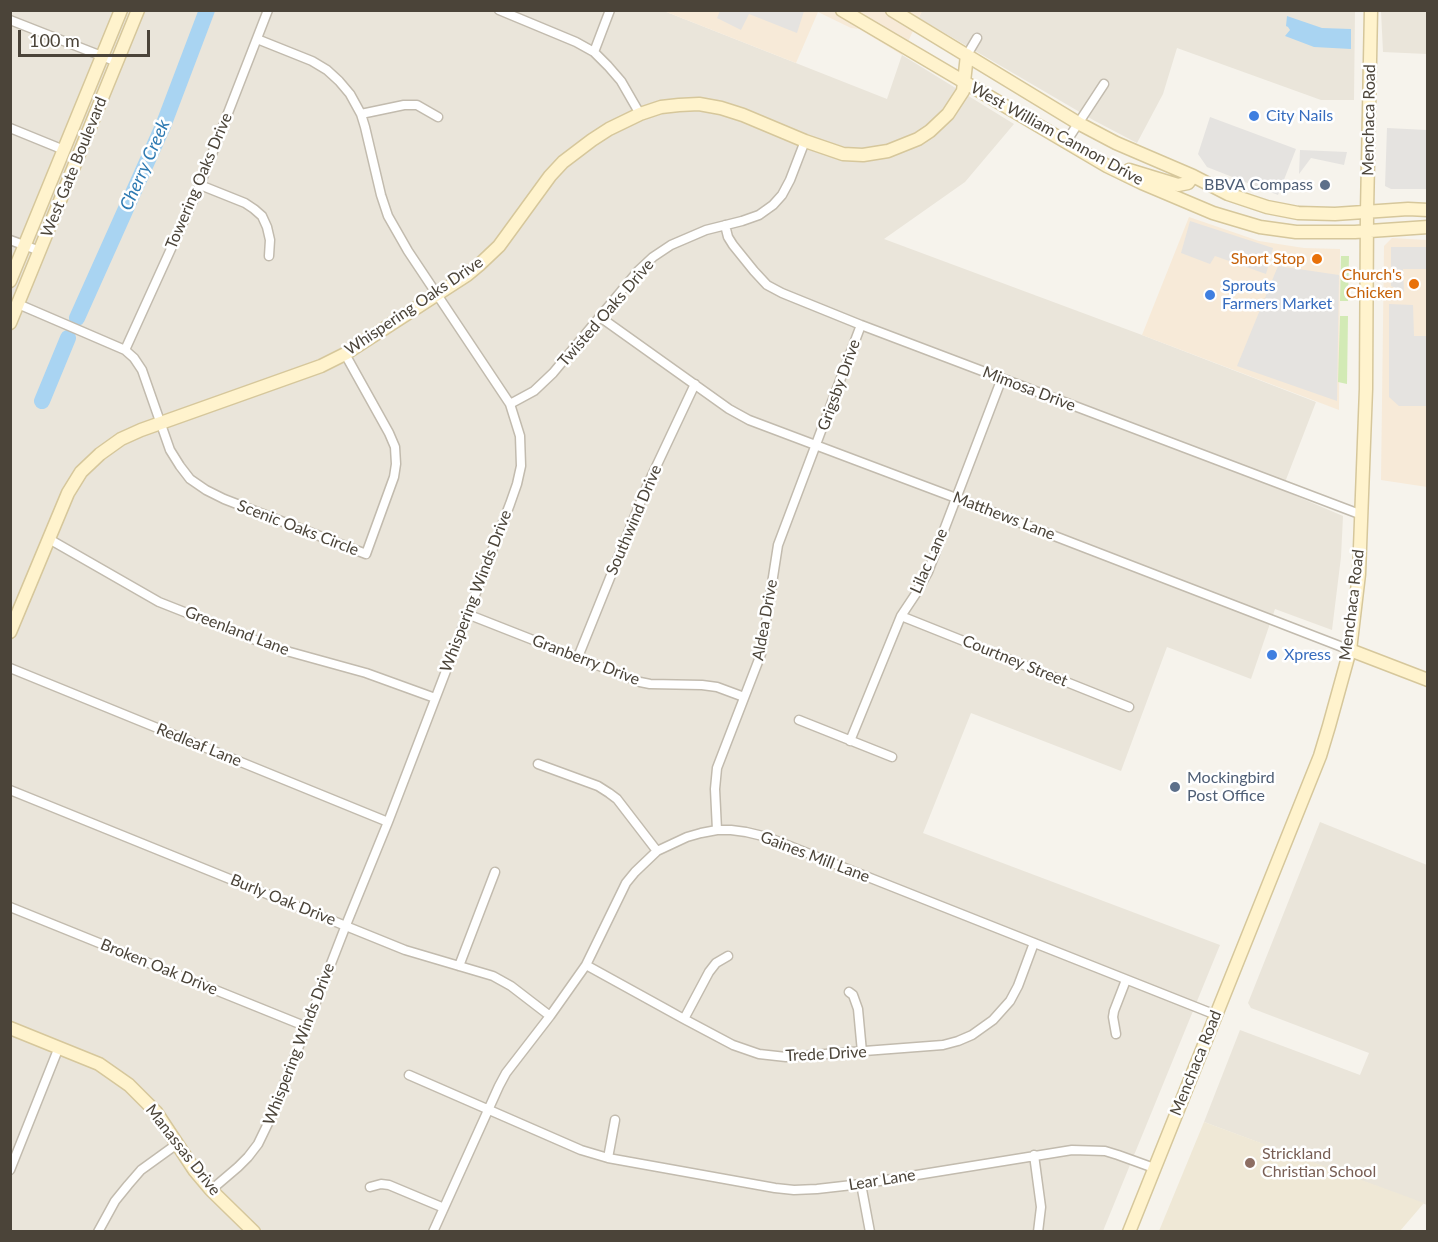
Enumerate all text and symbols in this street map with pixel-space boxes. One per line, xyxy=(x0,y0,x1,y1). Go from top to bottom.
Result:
scale bar xyxy=(21,18,153,56)
text: 100 m xyxy=(29,29,80,51)
street label: Menchaca Road xyxy=(1358,64,1380,176)
street label: West William Cannon Drive xyxy=(967,78,1147,190)
street label: West Gate Boulevard xyxy=(37,94,111,240)
place label: City Nails xyxy=(1266,106,1333,126)
marker: City Nails xyxy=(1247,109,1261,123)
street label: Towering Oaks Drive xyxy=(162,110,236,252)
water label: Cherry Creek xyxy=(115,116,175,214)
place label: BBVA Compass xyxy=(1204,175,1313,195)
marker: BBVA Compass xyxy=(1318,178,1332,192)
place label: Short Stop xyxy=(1231,249,1305,269)
marker: Short Stop xyxy=(1310,252,1324,266)
street label: Whispering Oaks Drive xyxy=(341,253,487,359)
street label: Twisted Oaks Drive xyxy=(554,255,658,371)
place label: Church's Chicken xyxy=(1342,265,1402,303)
place label: Sprouts Farmers Market xyxy=(1222,276,1332,314)
marker: Church's Chicken xyxy=(1407,277,1421,291)
marker: Sprouts Farmers Market xyxy=(1203,288,1217,302)
street label: Grigsby Drive xyxy=(814,337,864,433)
street label: Mimosa Drive xyxy=(980,362,1078,416)
street label: Southwind Drive xyxy=(602,462,666,578)
street label: Matthews Lane xyxy=(950,488,1058,544)
street label: Scenic Oaks Circle xyxy=(234,496,362,560)
street label: Whispering Winds Drive xyxy=(436,507,516,675)
street label: Lilac Lane xyxy=(906,526,952,596)
street label: Menchaca Road xyxy=(1336,548,1368,662)
street label: Aldea Drive xyxy=(748,578,782,662)
street label: Greenland Lane xyxy=(182,602,292,660)
street label: Granberry Drive xyxy=(529,631,643,689)
street label: Courtney Street xyxy=(960,631,1070,691)
place label: Xpress xyxy=(1284,645,1331,665)
marker: Xpress xyxy=(1265,648,1279,662)
street label: Redleaf Lane xyxy=(154,719,244,771)
place label: Mockingbird Post Office xyxy=(1187,768,1275,806)
marker: Mockingbird Post Office xyxy=(1168,780,1182,794)
street label: Gaines Mill Lane xyxy=(758,827,872,887)
street label: Burly Oak Drive xyxy=(228,870,338,930)
street label: Broken Oak Drive xyxy=(98,935,220,999)
street label: Whispering Winds Drive xyxy=(259,960,339,1128)
street label: Menchaca Road xyxy=(1166,1008,1226,1118)
street label: Trede Drive xyxy=(785,1042,867,1066)
street label: Manassas Drive xyxy=(141,1101,225,1199)
place label: Strickland Christian School xyxy=(1262,1144,1376,1182)
marker: Strickland Christian School xyxy=(1243,1156,1257,1170)
street label: Lear Lane xyxy=(847,1165,917,1195)

